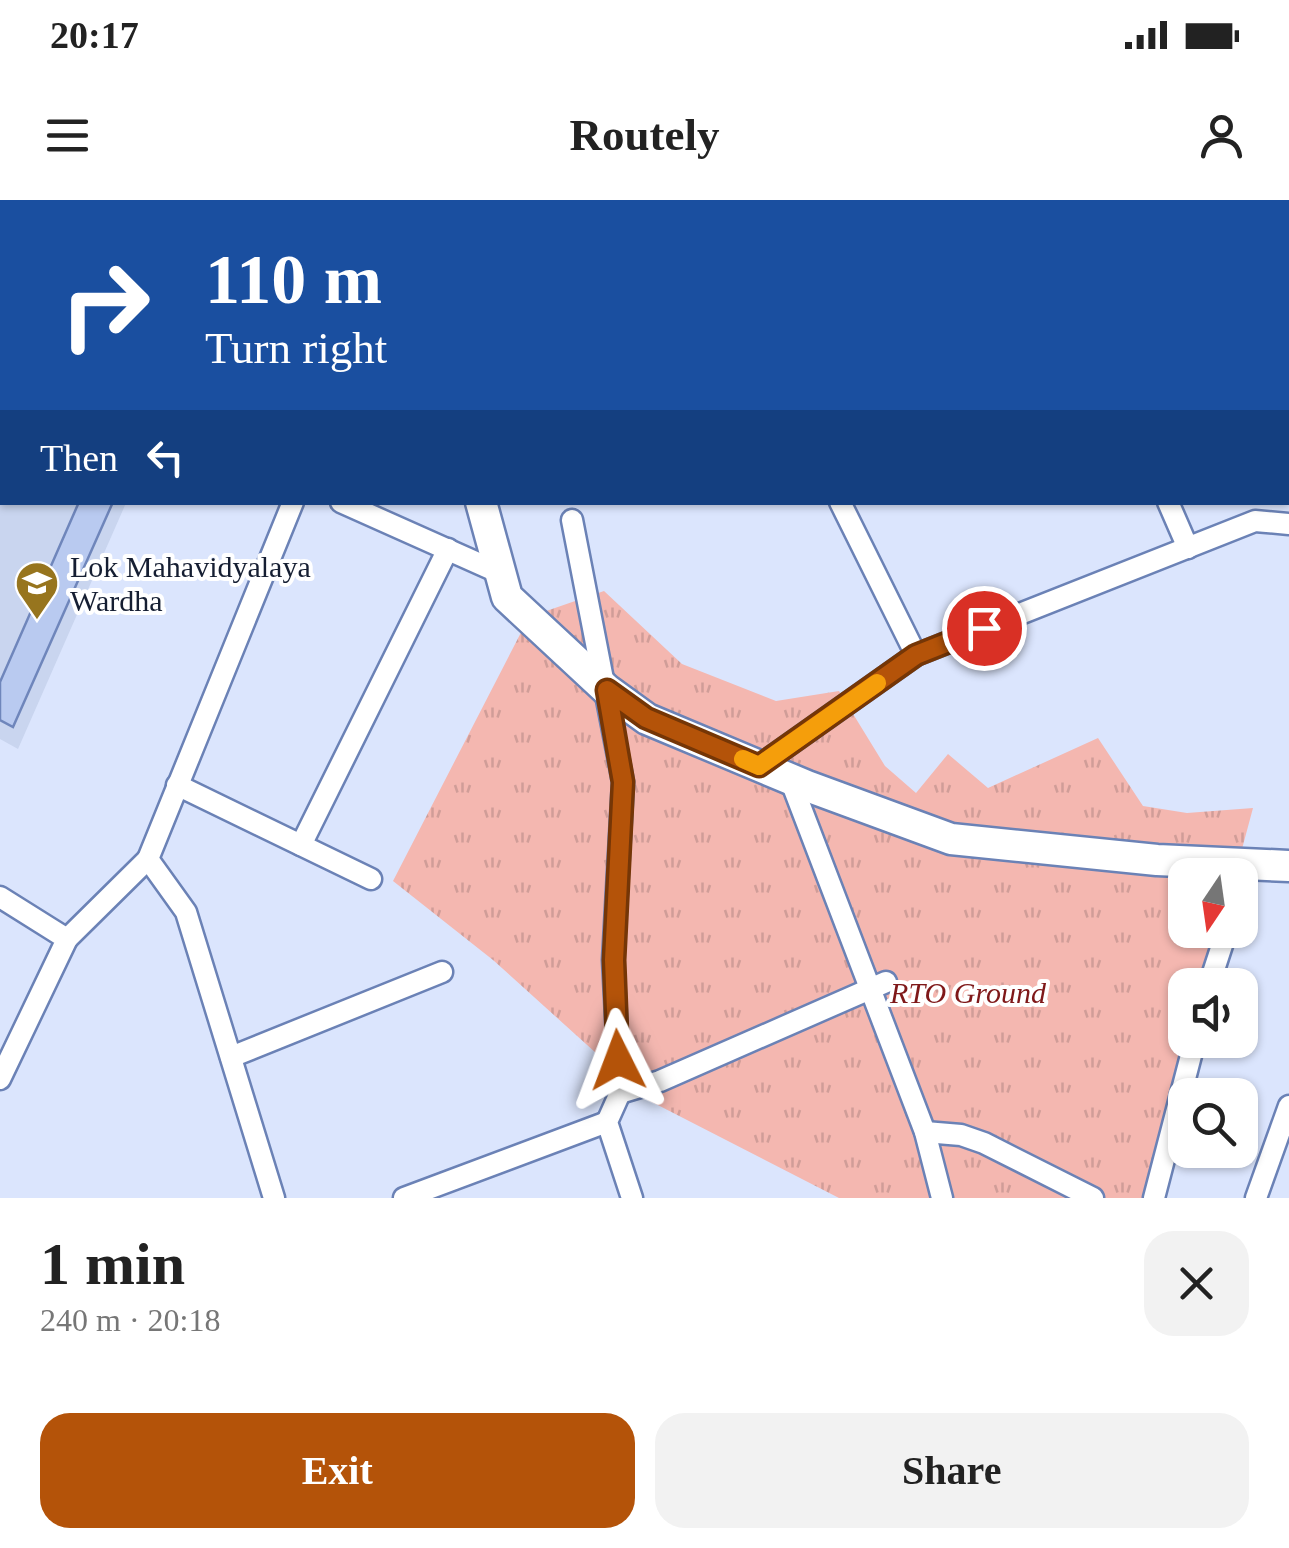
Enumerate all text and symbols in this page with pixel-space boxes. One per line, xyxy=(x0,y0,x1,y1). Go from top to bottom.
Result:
text: 20:17 xyxy=(50,14,139,56)
icon: menu xyxy=(40,108,95,163)
icon: person xyxy=(1194,108,1249,163)
text: Routely xyxy=(570,110,720,160)
icon: right xyxy=(40,240,170,370)
text: 110 m xyxy=(205,241,382,318)
text: Turn right xyxy=(205,323,387,373)
icon: left xyxy=(138,430,193,485)
text: Then xyxy=(40,437,118,479)
place label: Lok Mahavidyalaya Wardha xyxy=(70,550,311,617)
school or university icon: Lok Mahavidyalaya Wardha xyxy=(14,560,60,621)
pin xyxy=(942,586,1027,671)
icon: arrive xyxy=(957,601,1012,656)
north arrow xyxy=(1168,858,1258,948)
map controls xyxy=(1168,858,1258,1168)
button: sound xyxy=(1168,968,1258,1058)
park label: RTO Ground xyxy=(889,976,1047,1009)
position arrow xyxy=(566,1008,670,1112)
button: search xyxy=(1168,1078,1258,1168)
text: 1 min xyxy=(40,1231,185,1297)
button: close xyxy=(1144,1231,1249,1336)
text: 240 m · 20:18 xyxy=(40,1302,220,1338)
button: Exit xyxy=(40,1413,635,1528)
button: Share xyxy=(655,1413,1249,1528)

